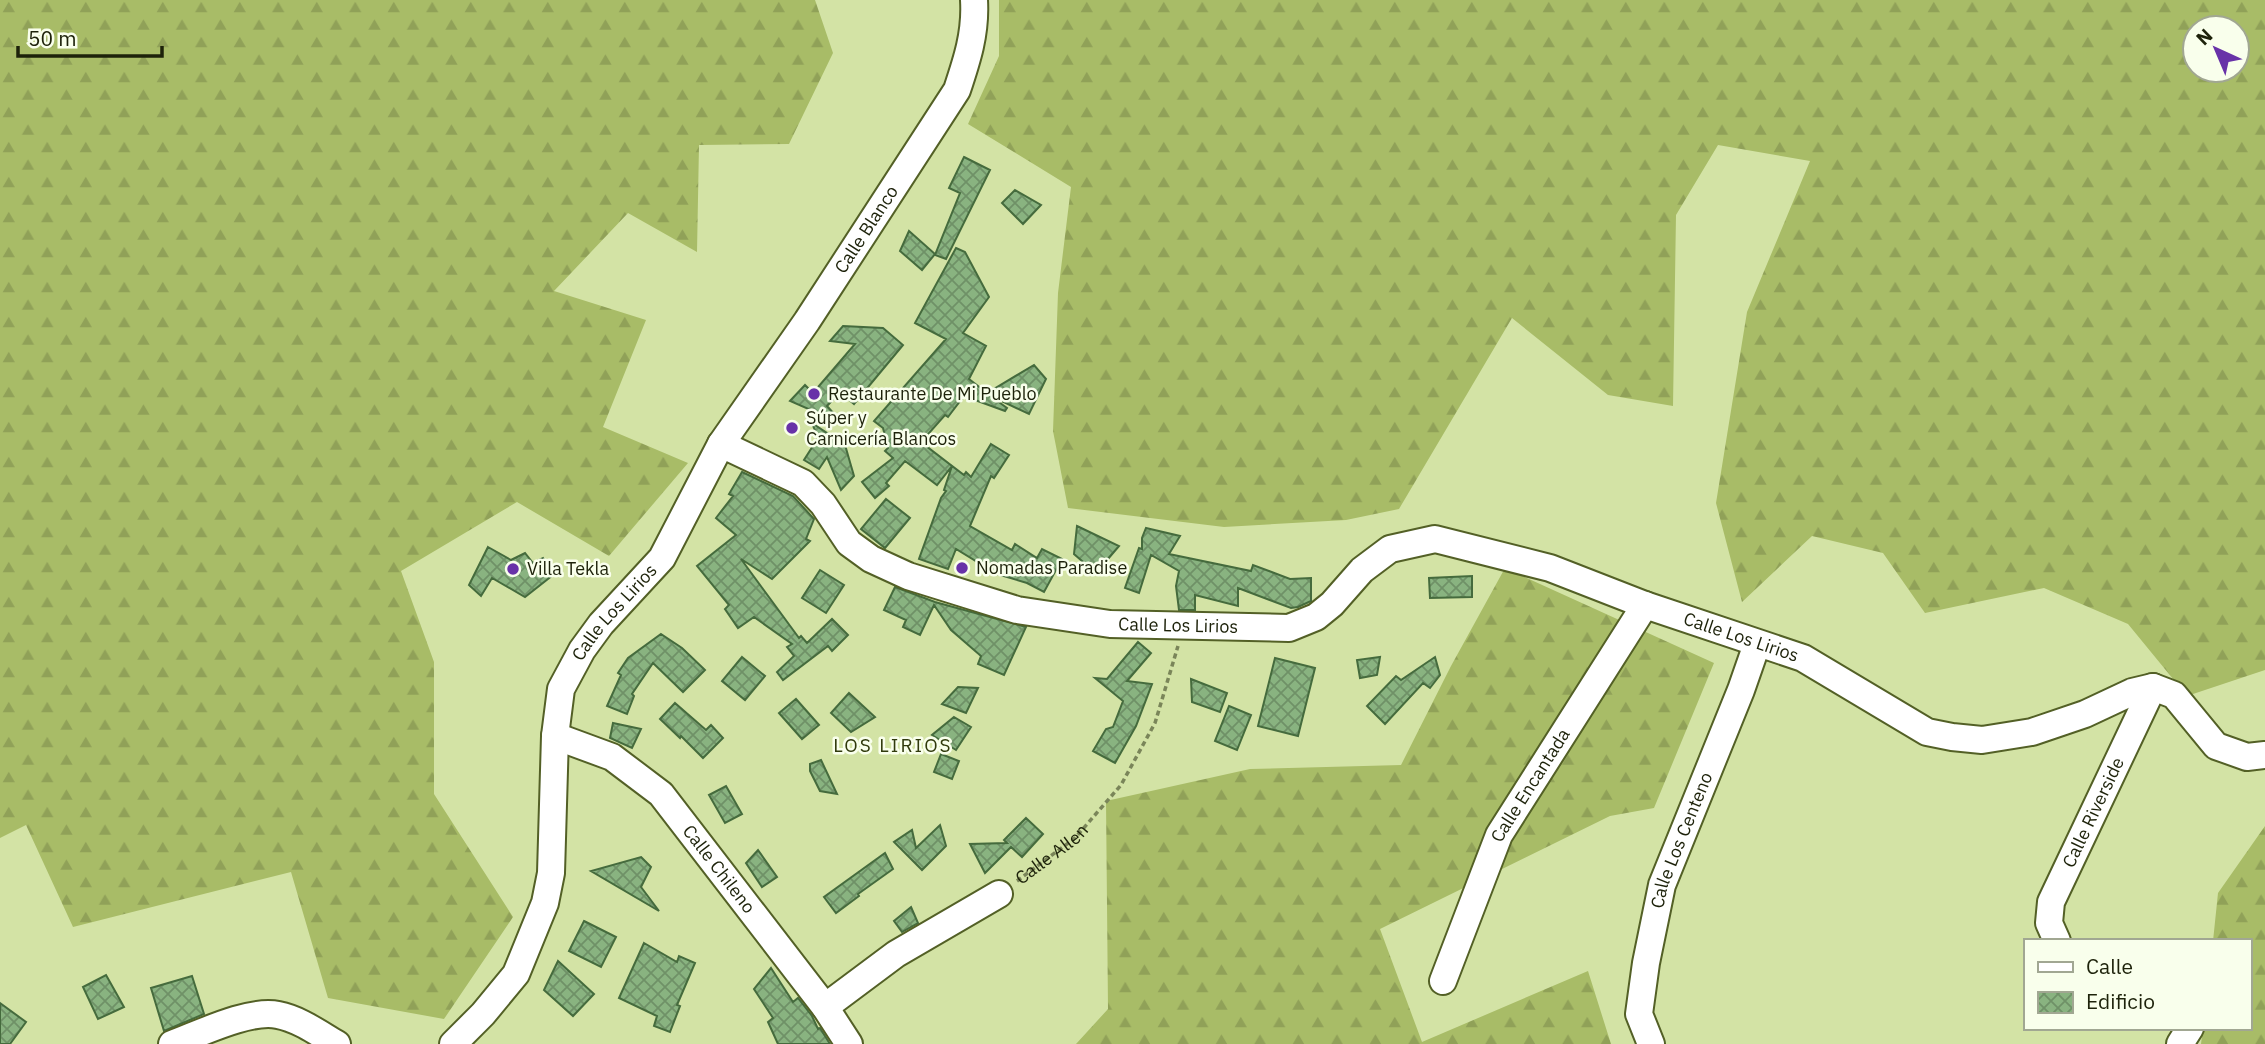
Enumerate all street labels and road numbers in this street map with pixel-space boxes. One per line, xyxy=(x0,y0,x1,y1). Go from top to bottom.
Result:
street label: Calle Blanco xyxy=(829,181,903,277)
street label: Calle Los Lirios xyxy=(567,559,662,664)
street label: Calle Los Lirios xyxy=(1681,607,1802,667)
street label: Calle Los Lirios xyxy=(1118,612,1238,638)
street label: Calle Encantada xyxy=(1485,724,1575,845)
street label: Calle Riverside xyxy=(2057,753,2129,871)
street label: Calle Los Centeno xyxy=(1645,769,1718,910)
street label: Calle Allen xyxy=(1011,819,1093,889)
street label: Calle Chileno xyxy=(678,820,761,918)

